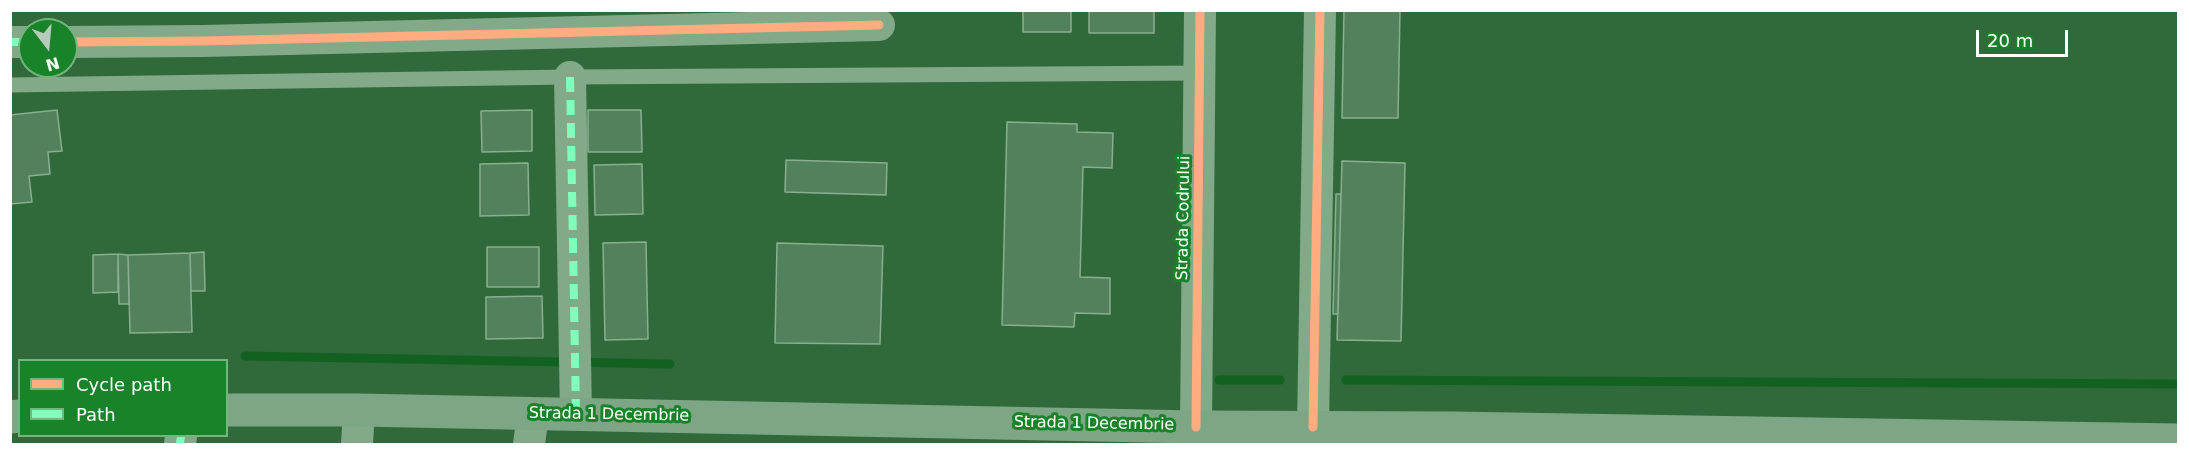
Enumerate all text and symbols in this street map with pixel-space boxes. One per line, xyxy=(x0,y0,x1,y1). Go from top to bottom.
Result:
north arrow xyxy=(18,18,78,78)
scale bar xyxy=(1979,18,2070,56)
text: 20 m xyxy=(1987,30,2033,51)
text: N xyxy=(44,53,62,75)
street label: Strada Codrului xyxy=(1173,155,1195,281)
legend xyxy=(18,359,228,437)
text: Cycle path xyxy=(76,374,172,395)
text: Path xyxy=(76,404,116,425)
street label: Strada 1 Decembrie xyxy=(529,404,689,426)
street label: Strada 1 Decembrie xyxy=(1014,413,1174,435)

